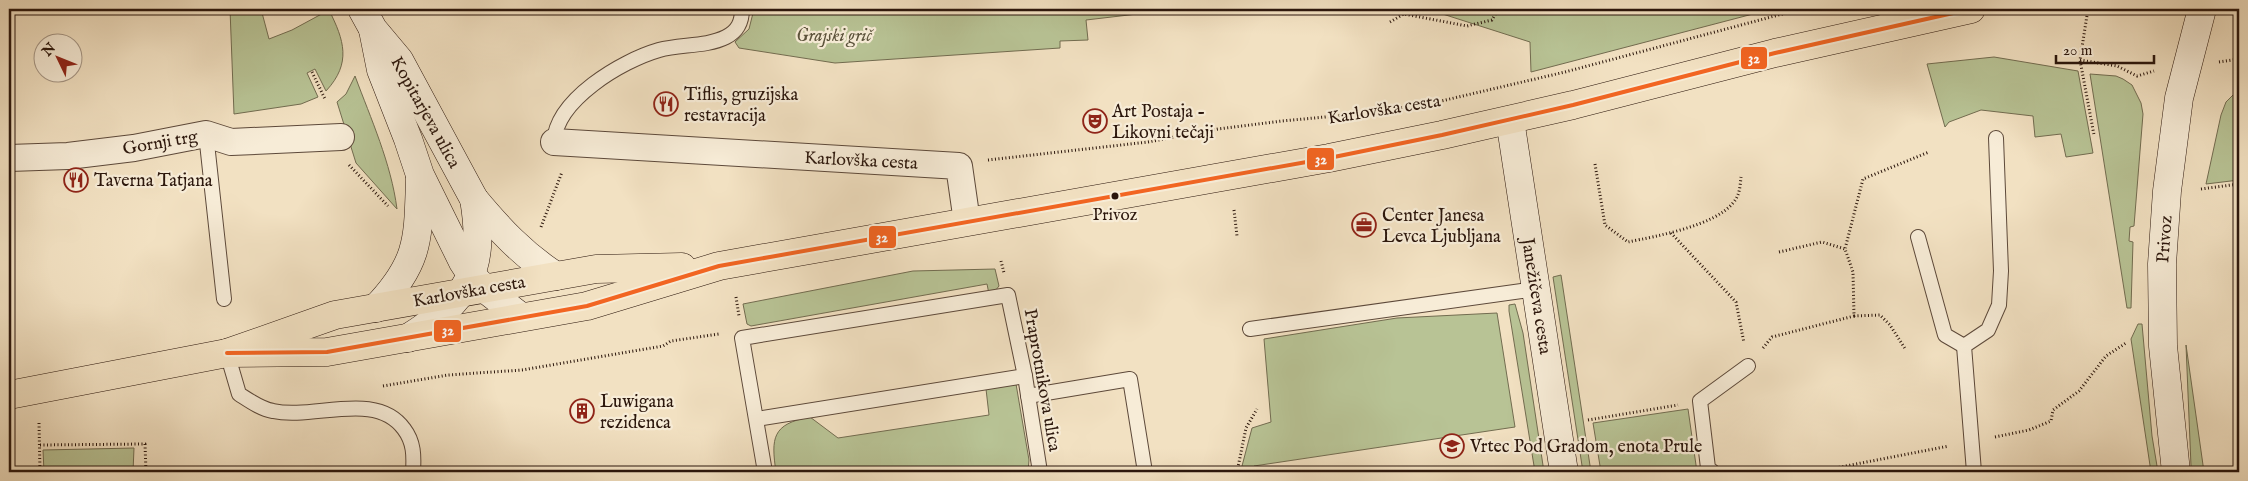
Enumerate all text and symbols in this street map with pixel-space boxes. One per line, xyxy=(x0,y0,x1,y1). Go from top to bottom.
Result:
park label: Grajski grič xyxy=(796,25,874,48)
north arrow xyxy=(32,32,82,82)
scale bar xyxy=(2056,32,2153,64)
text: N xyxy=(38,39,60,61)
text: 20 m xyxy=(2063,41,2093,60)
line badge: 32 xyxy=(1740,46,1768,70)
text: 32 xyxy=(1748,50,1760,68)
street label: Kopitarjeva ulica xyxy=(384,53,465,173)
place label: Tiflis, gruzijska restavracija xyxy=(684,84,798,128)
street label: Karlovška cesta xyxy=(1326,90,1442,131)
restaurant icon: Tiflis, gruzijska restavracija xyxy=(653,91,679,117)
place label: Art Postaja - Likovni tečaji xyxy=(1111,101,1214,145)
theatre icon: Art Postaja - Likovni tečaji xyxy=(1082,108,1108,134)
street label: Gornji trg xyxy=(121,126,200,161)
street label: Karlovška cesta xyxy=(804,147,919,176)
line badge: 32 xyxy=(1306,147,1335,171)
text: 32 xyxy=(1315,151,1327,169)
restaurant icon: Taverna Tatjana xyxy=(63,167,89,193)
place label: Taverna Tatjana xyxy=(94,170,213,193)
marker: Privoz xyxy=(1110,191,1120,201)
place label: Privoz xyxy=(1093,205,1138,226)
place label: Center Janesa Levca Ljubljana xyxy=(1382,205,1501,249)
office icon: Center Janesa Levca Ljubljana xyxy=(1351,212,1377,238)
street label: Privoz xyxy=(2152,215,2179,264)
line badge: 32 xyxy=(868,225,897,249)
text: 32 xyxy=(876,229,888,247)
street label: Janežičeva cesta xyxy=(1515,234,1556,356)
street label: Karlovška cesta xyxy=(411,271,527,314)
street label: Praprotnikova ulica xyxy=(1018,307,1065,454)
line badge: 32 xyxy=(433,319,462,343)
text: 32 xyxy=(442,322,454,340)
place label: Luwigana rezidenca xyxy=(600,391,674,435)
building icon: Luwigana rezidenca xyxy=(569,398,595,424)
school or university icon: Vrtec Pod Gradom, enota Prule xyxy=(1439,433,1465,459)
place label: Vrtec Pod Gradom, enota Prule xyxy=(1469,436,1702,459)

